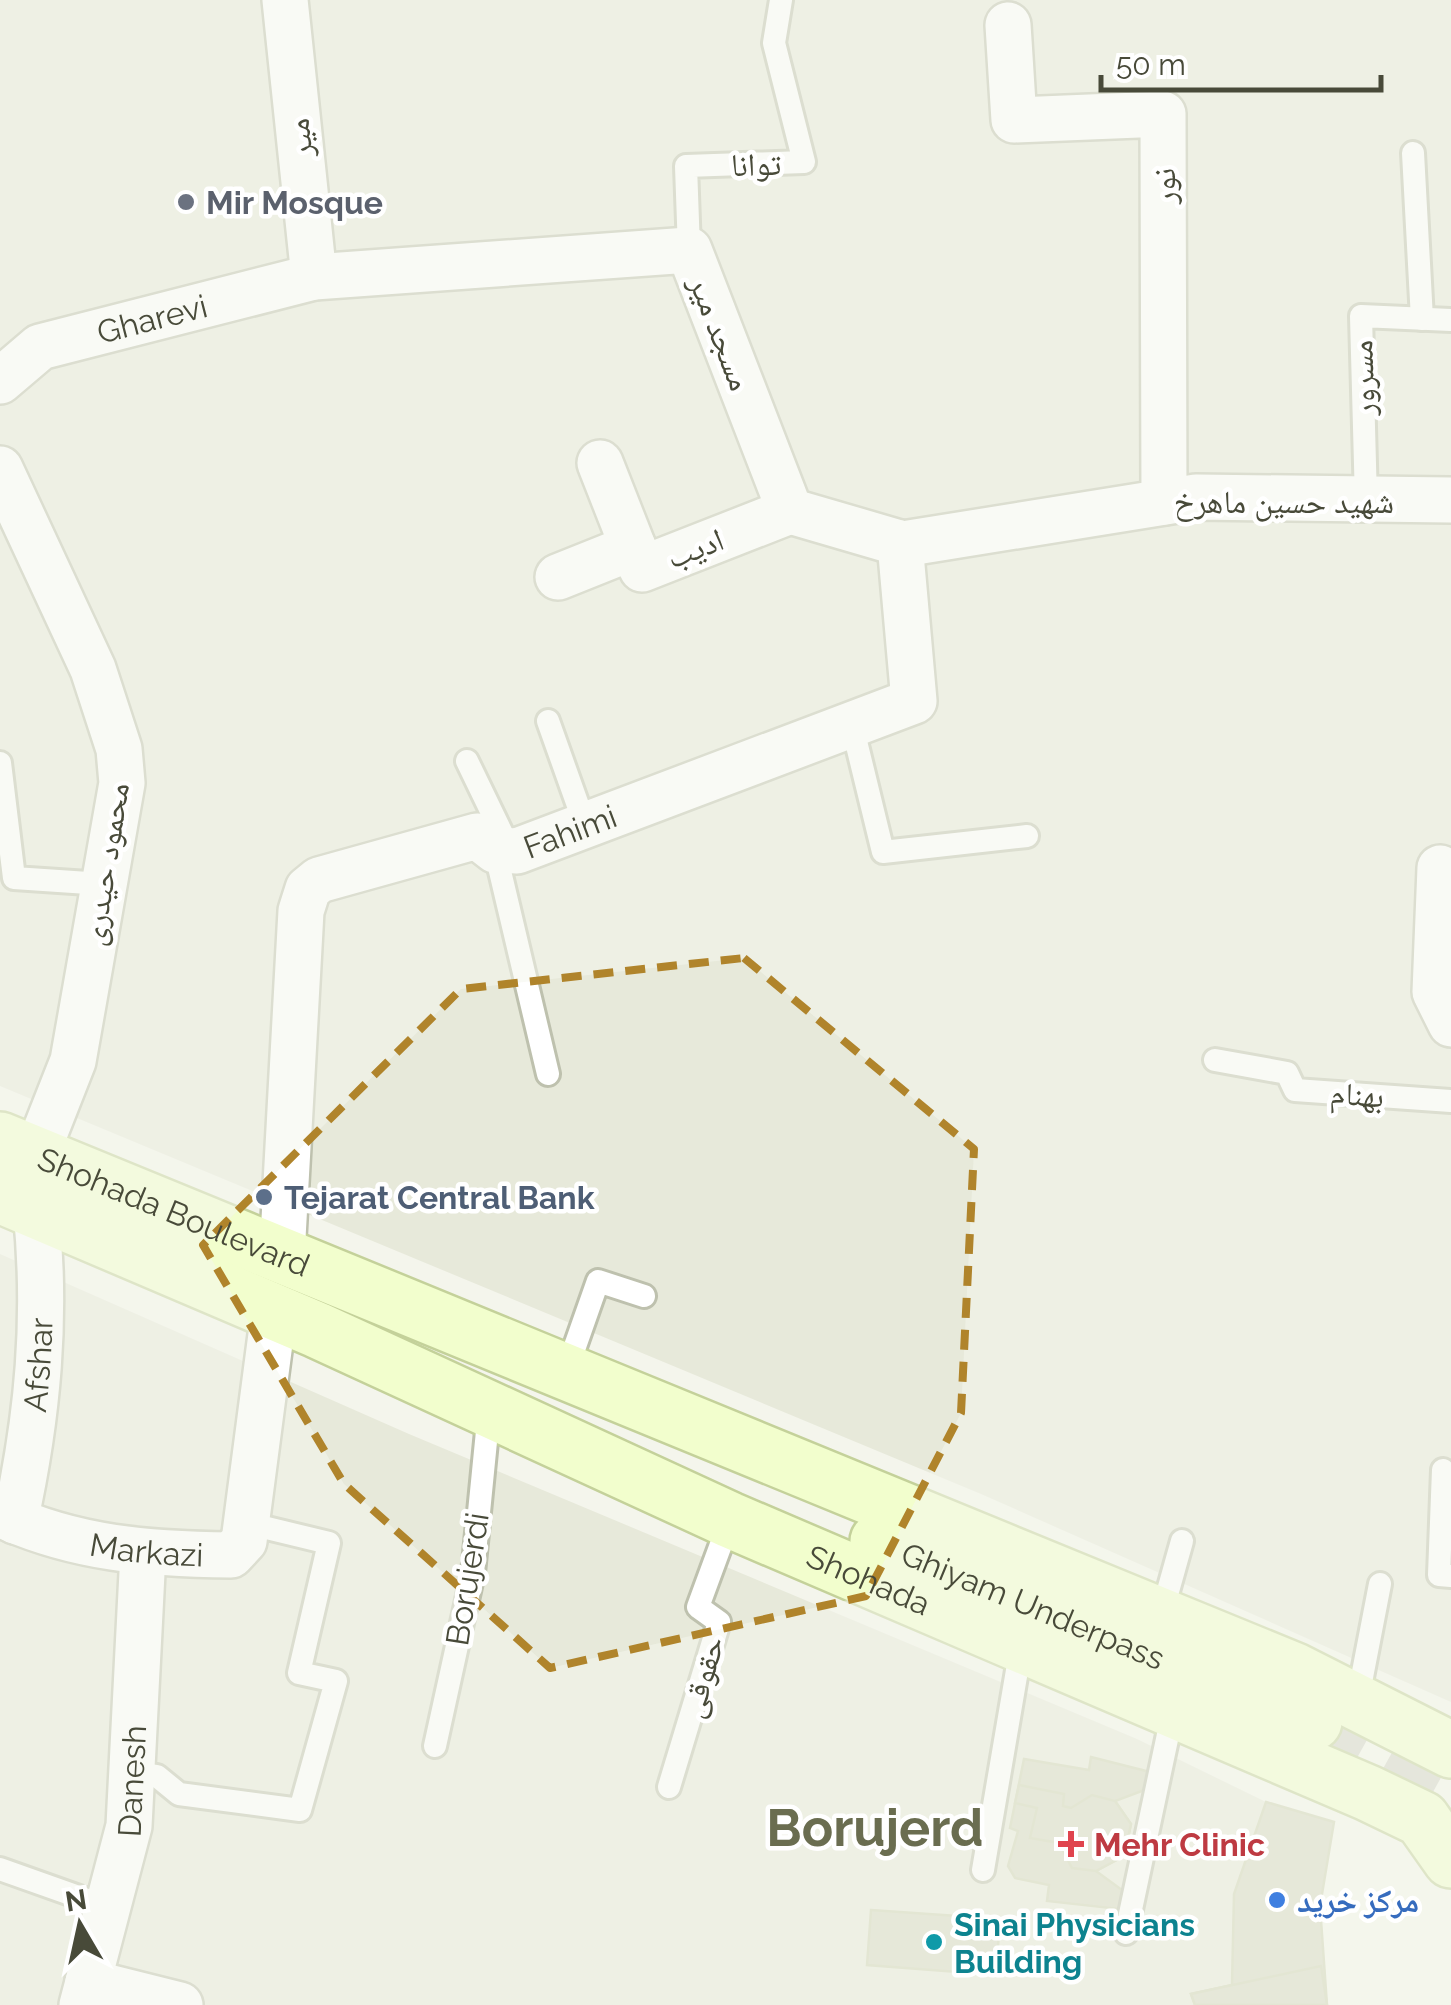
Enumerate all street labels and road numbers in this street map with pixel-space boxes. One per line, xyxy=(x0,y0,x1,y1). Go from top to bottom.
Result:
street label: میر xyxy=(279,117,320,160)
street label: توانا xyxy=(730,145,782,183)
street label: نور xyxy=(1145,168,1182,205)
street label: مسجد میر xyxy=(682,270,760,395)
street label: Gharevi xyxy=(93,287,211,350)
street label: مسرور xyxy=(1342,339,1382,418)
street label: شهید حسین ماهرخ xyxy=(1174,483,1394,522)
street label: ادیب xyxy=(661,520,729,576)
street label: محمود حیدری xyxy=(74,780,137,948)
street label: Fahimi xyxy=(518,797,621,865)
street label: بهنام xyxy=(1329,1074,1385,1117)
street label: Shohada Boulevard xyxy=(33,1139,315,1283)
street label: Afshar xyxy=(15,1317,59,1414)
street label: Borujerdi xyxy=(438,1510,496,1648)
street label: Markazi xyxy=(87,1525,204,1573)
street label: Ghiyam Underpass xyxy=(896,1534,1170,1676)
street label: Shohada xyxy=(801,1537,936,1622)
street label: حقوقی xyxy=(673,1632,733,1723)
street label: Danesh xyxy=(110,1724,153,1838)

